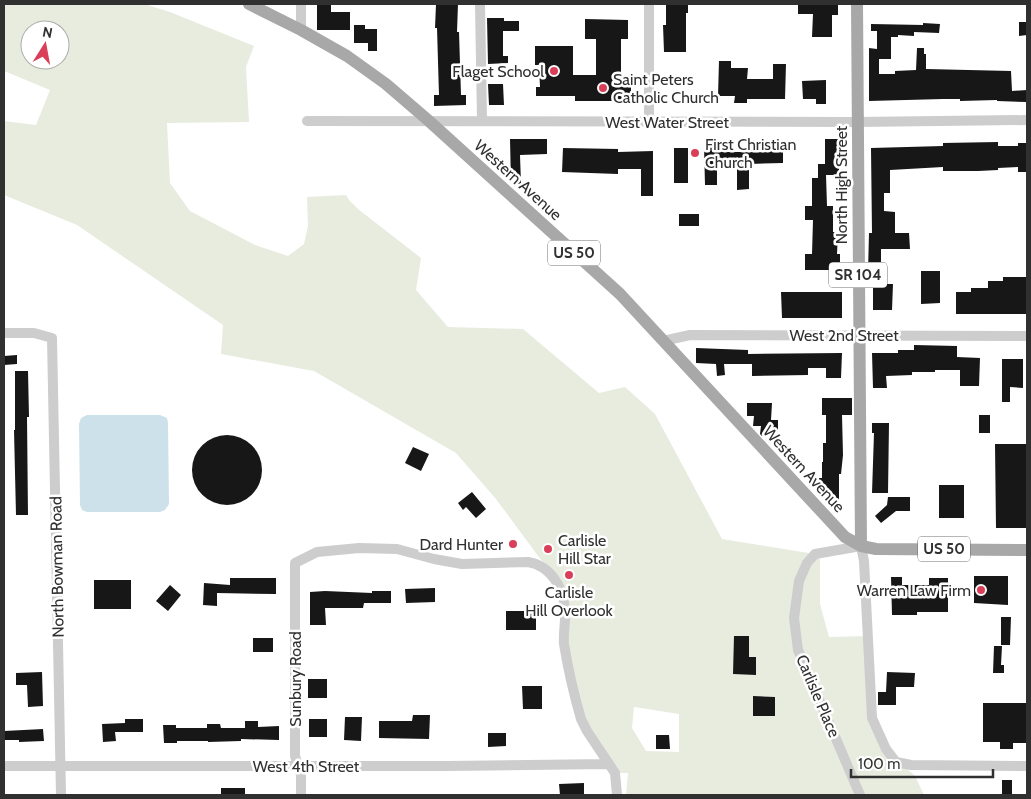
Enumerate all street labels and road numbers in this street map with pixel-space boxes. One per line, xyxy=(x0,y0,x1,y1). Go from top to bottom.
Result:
street label: West Water Street xyxy=(605,113,729,132)
street label: North High Street xyxy=(832,125,851,244)
street label: Western Avenue xyxy=(470,136,566,224)
road number: US 50 xyxy=(548,240,600,266)
road number: SR 104 xyxy=(829,262,887,288)
street label: West 2nd Street xyxy=(789,326,899,345)
street label: Western Avenue xyxy=(759,422,849,516)
street label: North Bowman Road xyxy=(46,496,68,638)
road number: US 50 xyxy=(918,536,970,562)
street label: Sunbury Road xyxy=(286,631,305,727)
street label: Carlisle Place xyxy=(792,652,844,740)
street label: West 4th Street xyxy=(253,757,360,776)

